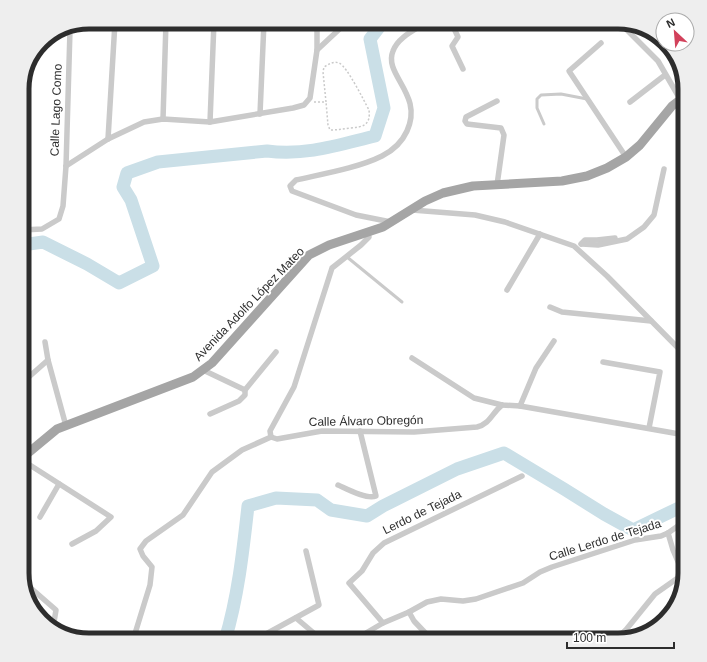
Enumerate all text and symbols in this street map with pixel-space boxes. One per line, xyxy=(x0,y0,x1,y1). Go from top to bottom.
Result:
north arrow xyxy=(655,12,695,52)
text: N xyxy=(664,16,677,30)
street label: Calle Lago Como xyxy=(47,63,65,157)
street label: Avenida Adolfo López Mateo xyxy=(191,244,307,364)
street label: Calle Álvaro Obregón xyxy=(309,412,423,429)
street label: Lerdo de Tejada xyxy=(380,487,464,537)
street label: Calle Lerdo de Tejada xyxy=(547,516,663,564)
scale bar xyxy=(567,624,674,650)
text: 100 m xyxy=(573,631,606,645)

